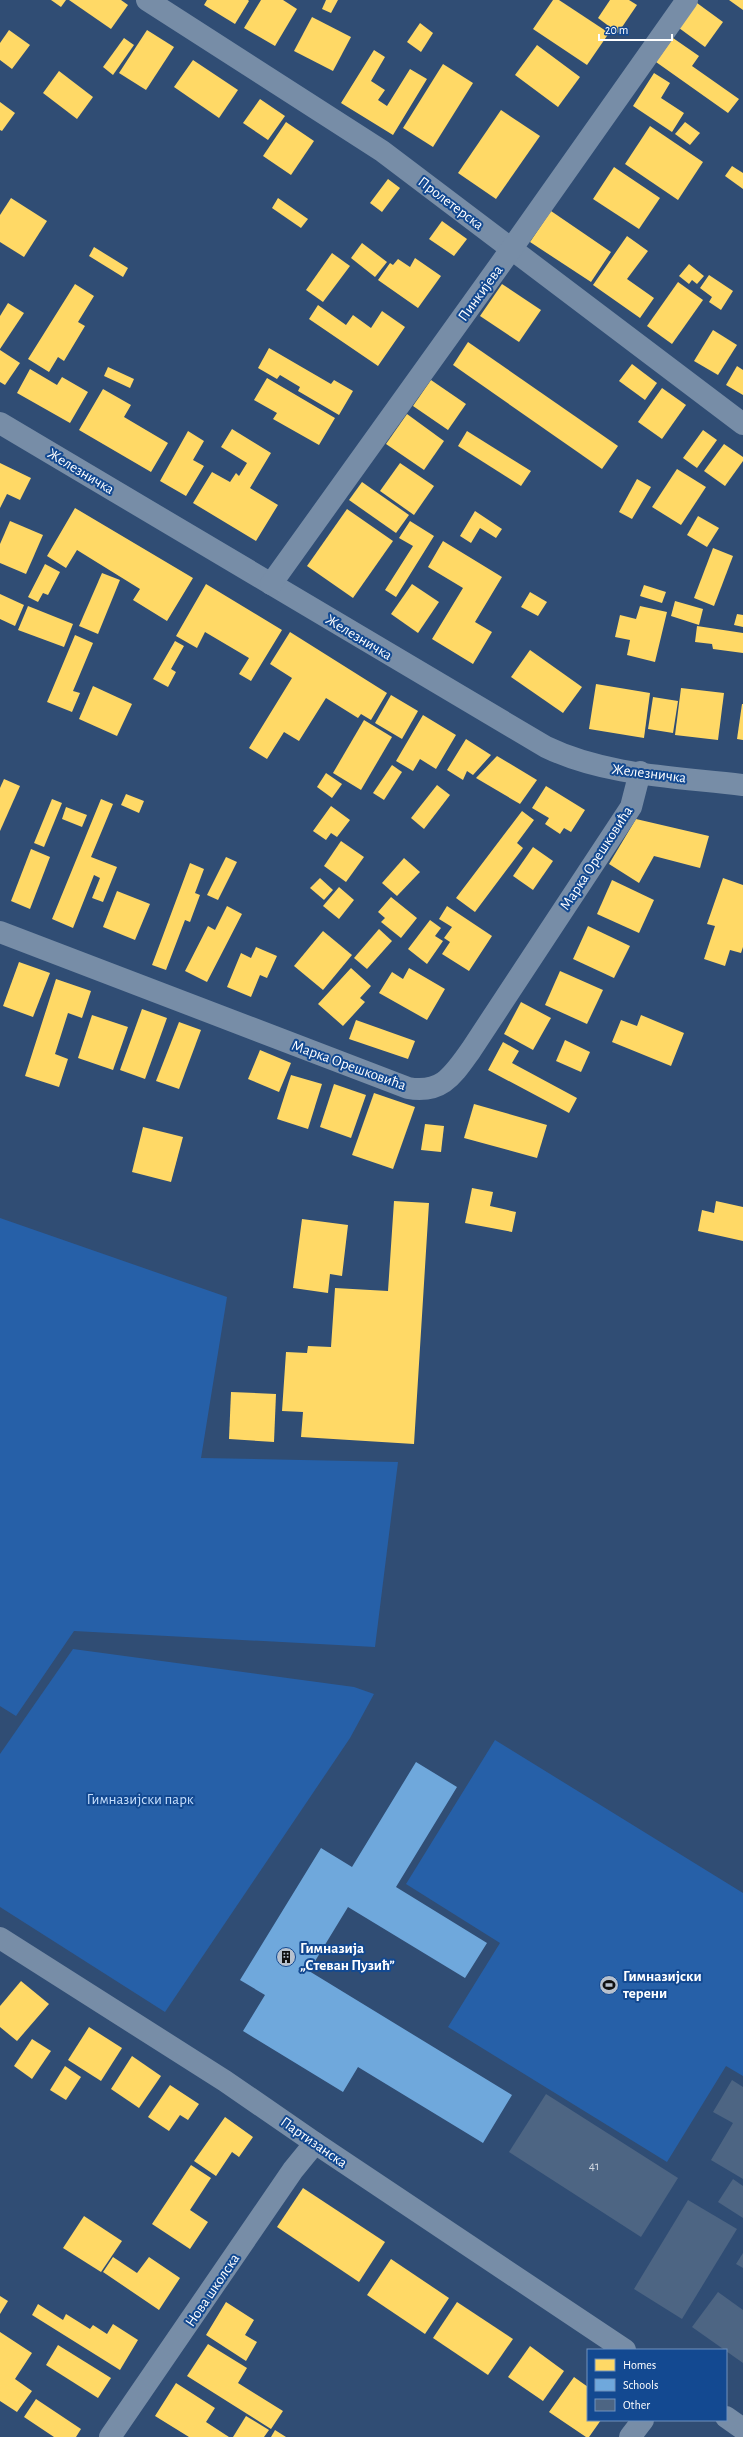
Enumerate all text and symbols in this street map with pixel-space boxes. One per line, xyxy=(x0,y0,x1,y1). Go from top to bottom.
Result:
scale bar xyxy=(599,16,672,42)
text: 20 m xyxy=(605,24,628,36)
street label: Пролетерска xyxy=(415,174,486,233)
street label: Пинкијева xyxy=(455,262,506,324)
street label: Железничка xyxy=(45,446,117,497)
street label: Железничка xyxy=(323,612,395,663)
street label: Железничка xyxy=(611,762,687,786)
street label: Марка Орешковића xyxy=(557,803,636,913)
street label: Марка Орешковића xyxy=(290,1038,408,1093)
park label: Гимназијски парк xyxy=(86,1792,194,1807)
place label: Гимназија „Стеван Пузић” xyxy=(300,1941,395,1973)
building icon: Гимназија „Стеван Пузић” xyxy=(275,1946,297,1968)
place label: Гимназијски терени xyxy=(622,1969,702,2001)
sports icon: Гимназијски терени xyxy=(598,1974,620,1996)
street label: Партизанска xyxy=(278,2114,350,2171)
house number: 41 xyxy=(589,2160,599,2173)
street label: Нова школска xyxy=(183,2251,242,2329)
legend xyxy=(587,2349,727,2421)
text: Homes xyxy=(623,2359,656,2371)
text: Schools xyxy=(623,2379,658,2391)
text: Other xyxy=(623,2399,650,2411)

